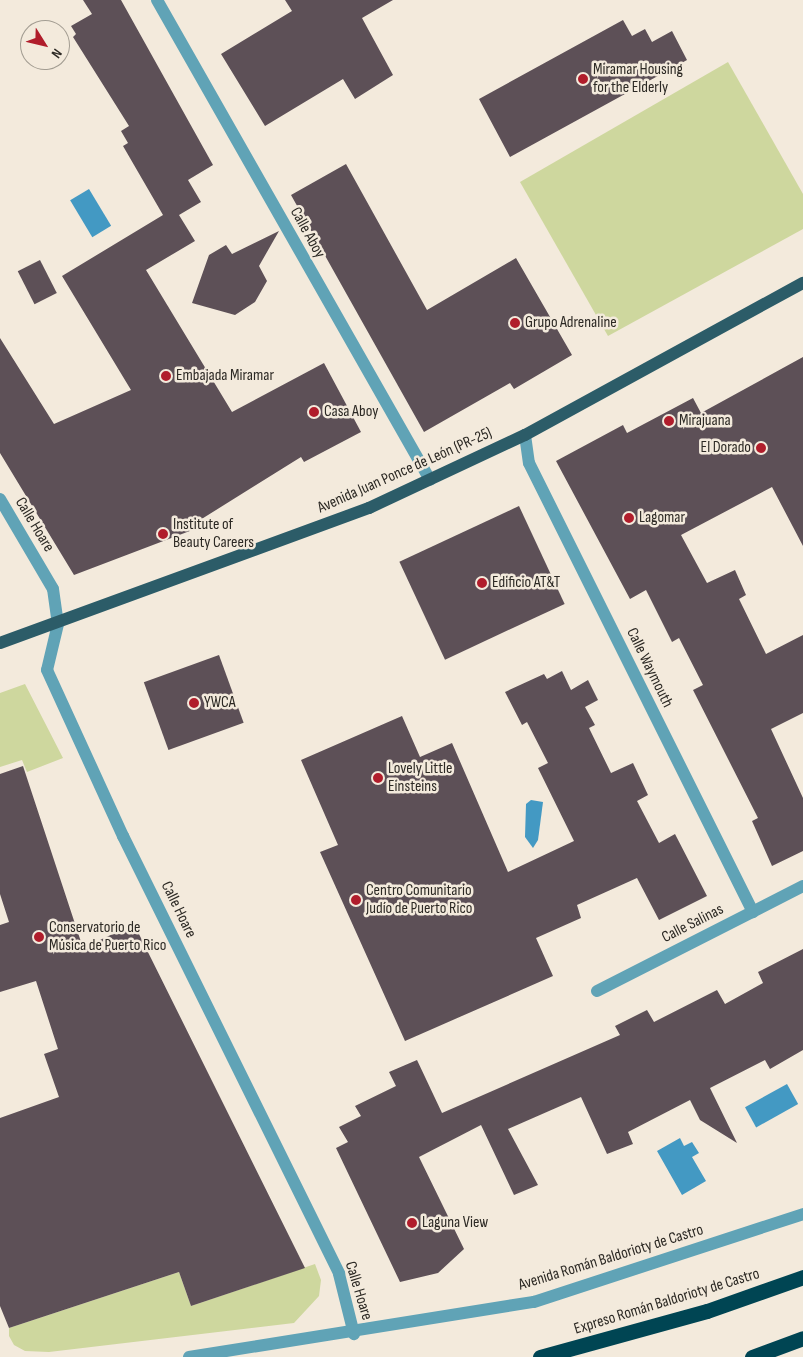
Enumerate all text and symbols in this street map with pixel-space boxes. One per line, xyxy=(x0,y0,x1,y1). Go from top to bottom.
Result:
north arrow xyxy=(20,20,70,70)
text: N xyxy=(48,45,66,62)
place label: Miramar Housing for the Elderly xyxy=(593,60,683,98)
marker: Miramar Housing for the Elderly xyxy=(577,73,589,85)
street label: Calle Aboy xyxy=(285,204,329,262)
place label: Grupo Adrenaline xyxy=(525,313,617,333)
marker: Grupo Adrenaline xyxy=(509,317,521,329)
place label: Embajada Miramar xyxy=(176,366,274,386)
marker: Embajada Miramar xyxy=(160,370,172,382)
place label: Casa Aboy xyxy=(324,402,378,422)
marker: Casa Aboy xyxy=(308,406,320,418)
place label: Mirajuana xyxy=(679,411,731,431)
marker: Mirajuana xyxy=(663,415,675,427)
street label: Avenida Juan Ponce de León (PR-25) xyxy=(315,424,495,518)
place label: El Dorado xyxy=(701,438,751,458)
marker: El Dorado xyxy=(755,442,767,454)
street label: Calle Hoare xyxy=(10,494,58,556)
place label: Lagomar xyxy=(639,508,685,528)
marker: Lagomar xyxy=(623,512,635,524)
place label: Institute of Beauty Careers xyxy=(173,515,254,553)
marker: Institute of Beauty Careers xyxy=(157,528,169,540)
place label: Edificio AT&T xyxy=(492,573,560,593)
marker: Edificio AT&T xyxy=(476,577,488,589)
street label: Calle Waymouth xyxy=(621,625,677,711)
place label: YWCA xyxy=(204,693,236,713)
marker: YWCA xyxy=(188,697,200,709)
place label: Lovely Little Einsteins xyxy=(388,759,452,797)
marker: Lovely Little Einsteins xyxy=(372,772,384,784)
street label: Calle Hoare xyxy=(156,879,200,941)
place label: Centro Comunitario Judío de Puerto Rico xyxy=(366,881,472,919)
marker: Centro Comunitario Judío de Puerto Rico xyxy=(350,894,362,906)
street label: Calle Salinas xyxy=(659,900,727,948)
place label: Conservatorio de Música de Puerto Rico xyxy=(49,918,166,956)
marker: Conservatorio de Música de Puerto Rico xyxy=(33,931,45,943)
place label: Laguna View xyxy=(422,1213,488,1233)
marker: Laguna View xyxy=(406,1217,418,1229)
street label: Avenida Román Baldorioty de Castro xyxy=(516,1221,706,1295)
street label: Calle Hoare xyxy=(340,1259,376,1323)
street label: Expreso Román Baldorioty de Castro xyxy=(572,1265,762,1339)

